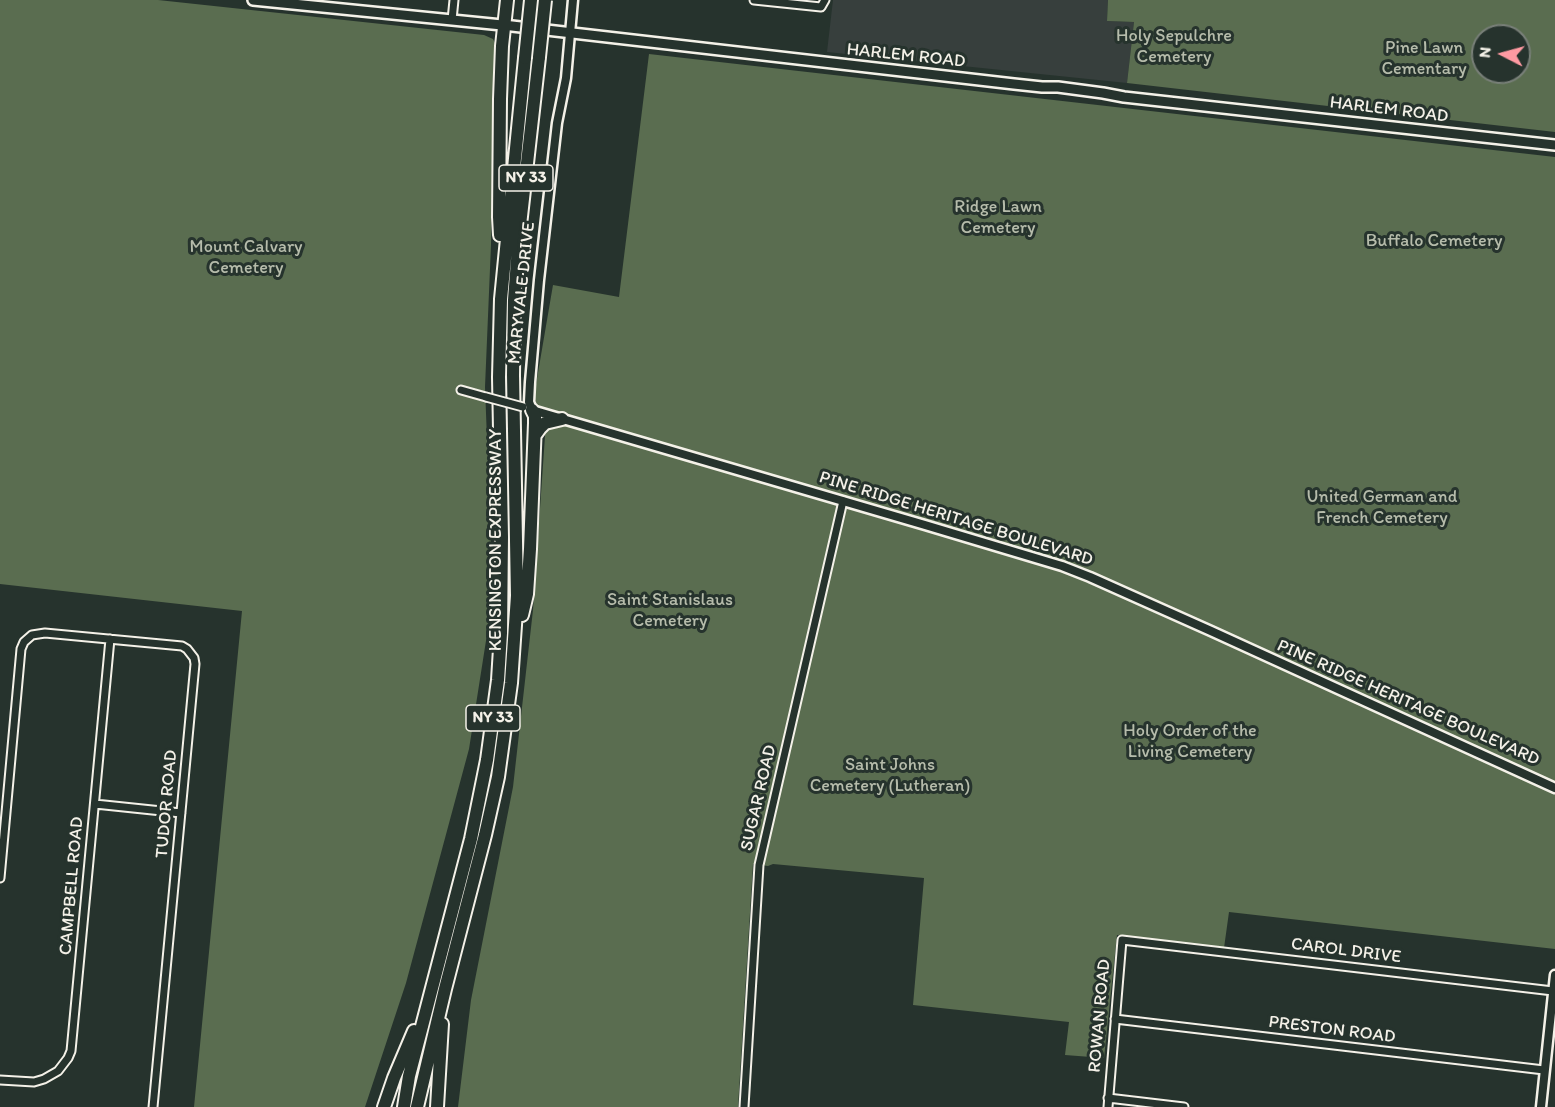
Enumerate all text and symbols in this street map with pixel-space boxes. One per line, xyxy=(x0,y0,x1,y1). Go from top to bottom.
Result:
north arrow xyxy=(1471,24,1531,84)
park label: Holy Sepulchre Cemetery xyxy=(1116,25,1232,68)
park label: Pine Lawn Cementary xyxy=(1381,37,1467,80)
street label: HARLEM ROAD xyxy=(846,39,966,73)
text: N xyxy=(1475,46,1495,59)
street label: HARLEM ROAD xyxy=(1328,92,1450,128)
road number: NY 33 xyxy=(499,165,553,191)
park label: Ridge Lawn Cemetery xyxy=(954,196,1042,238)
street label: MARYVALE DRIVE xyxy=(504,221,540,365)
park label: Buffalo Cemetery xyxy=(1366,230,1502,252)
park label: Mount Calvary Cemetery xyxy=(190,236,302,278)
street label: KENSINGTON EXPRESSWAY xyxy=(485,429,507,651)
street label: PINE RIDGE HERITAGE BOULEVARD xyxy=(817,467,1095,571)
park label: United German and French Cemetery xyxy=(1307,486,1457,528)
park label: Saint Stanislaus Cemetery xyxy=(607,589,733,632)
street label: PINE RIDGE HERITAGE BOULEVARD xyxy=(1273,635,1543,771)
road number: NY 33 xyxy=(466,705,520,731)
park label: Holy Order of the Living Cemetery xyxy=(1123,720,1257,762)
street label: SUGAR ROAD xyxy=(736,743,782,853)
street label: TUDOR ROAD xyxy=(152,749,182,859)
park label: Saint Johns Cemetery (Lutheran) xyxy=(810,754,970,796)
street label: CAMPBELL ROAD xyxy=(55,816,89,956)
street label: CAROL DRIVE xyxy=(1290,934,1402,968)
street label: ROWAN ROAD xyxy=(1084,958,1116,1074)
street label: PRESTON ROAD xyxy=(1267,1012,1397,1048)

